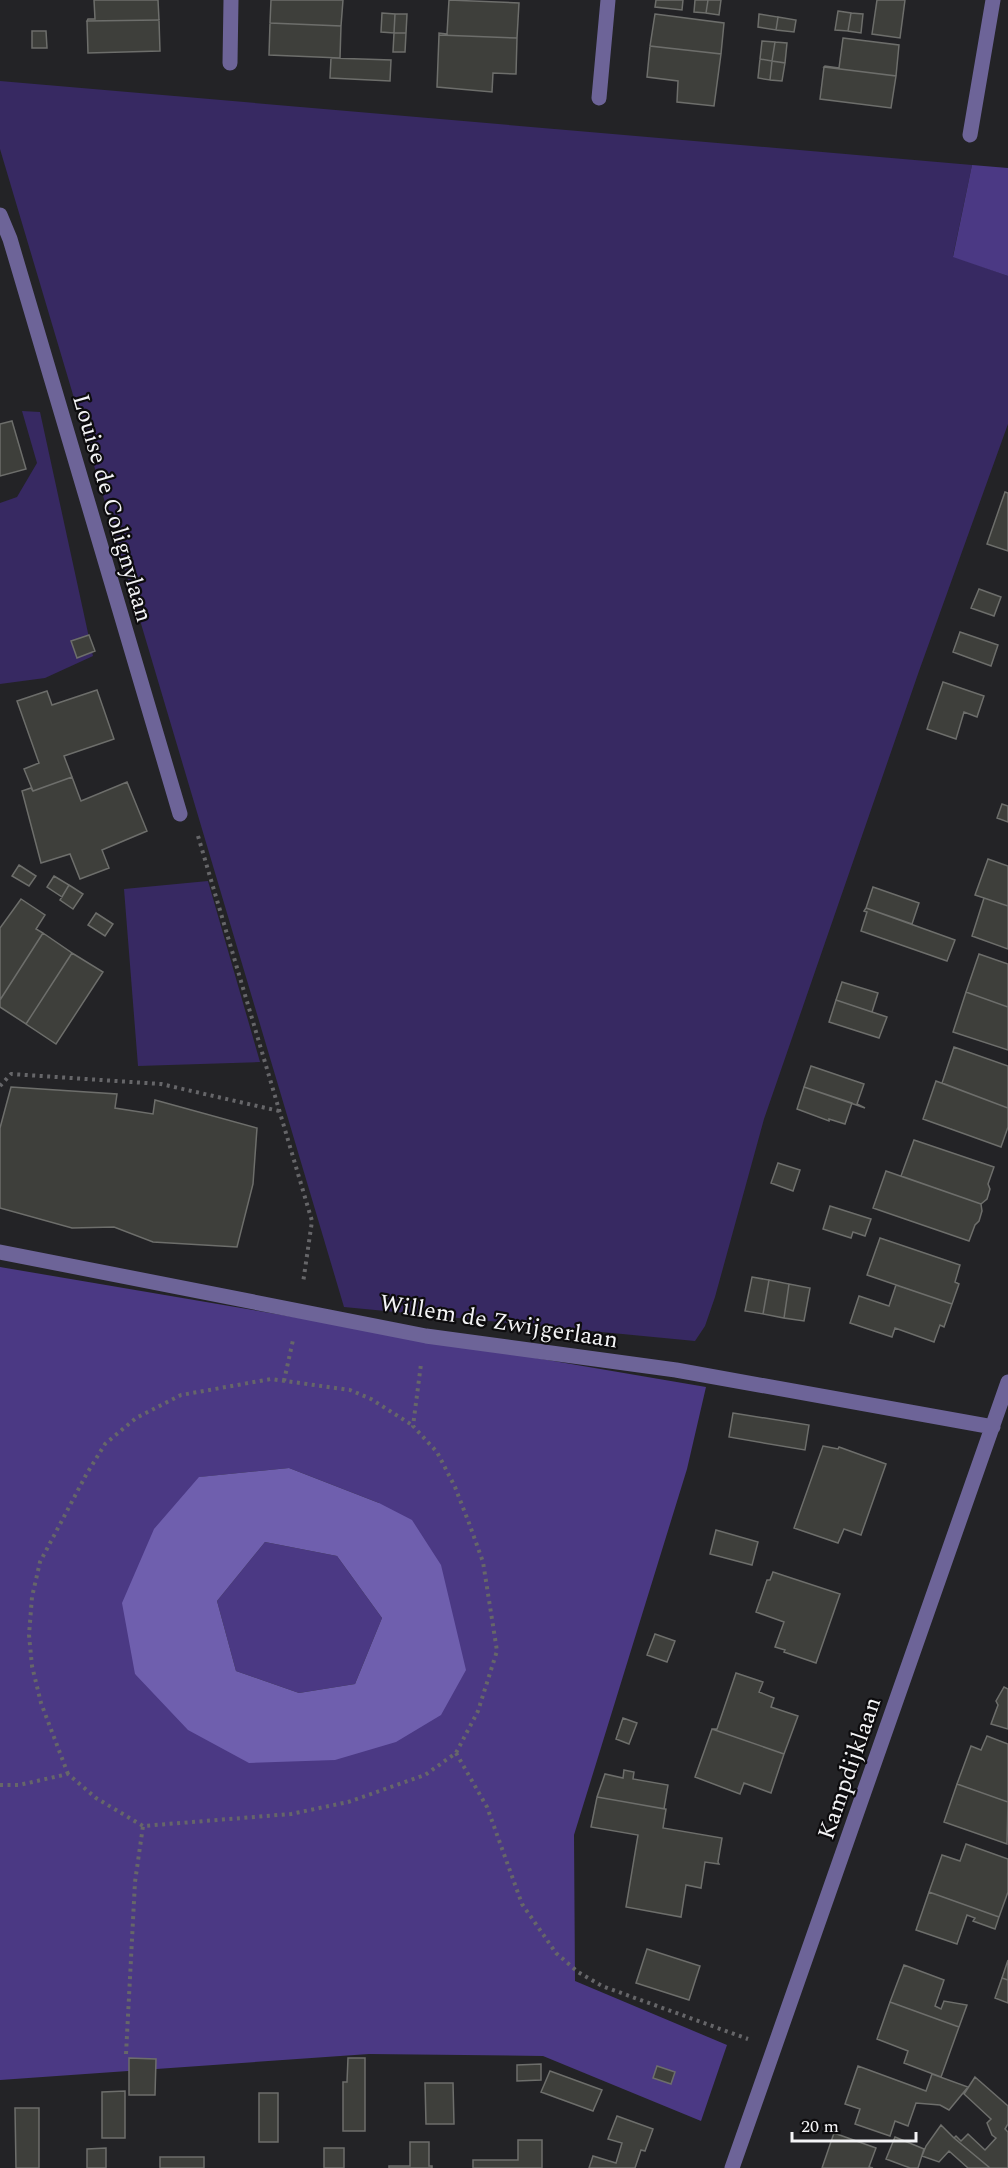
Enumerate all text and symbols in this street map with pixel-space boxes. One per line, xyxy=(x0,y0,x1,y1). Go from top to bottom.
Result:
street label: Louise de Colignylaan xyxy=(62,390,162,627)
street label: Willem de Zwijgerlaan xyxy=(377,1285,621,1359)
street label: Kampdijklaan xyxy=(809,1692,891,1845)
scale bar xyxy=(792,2105,916,2143)
text: 20 m xyxy=(801,2113,839,2140)

